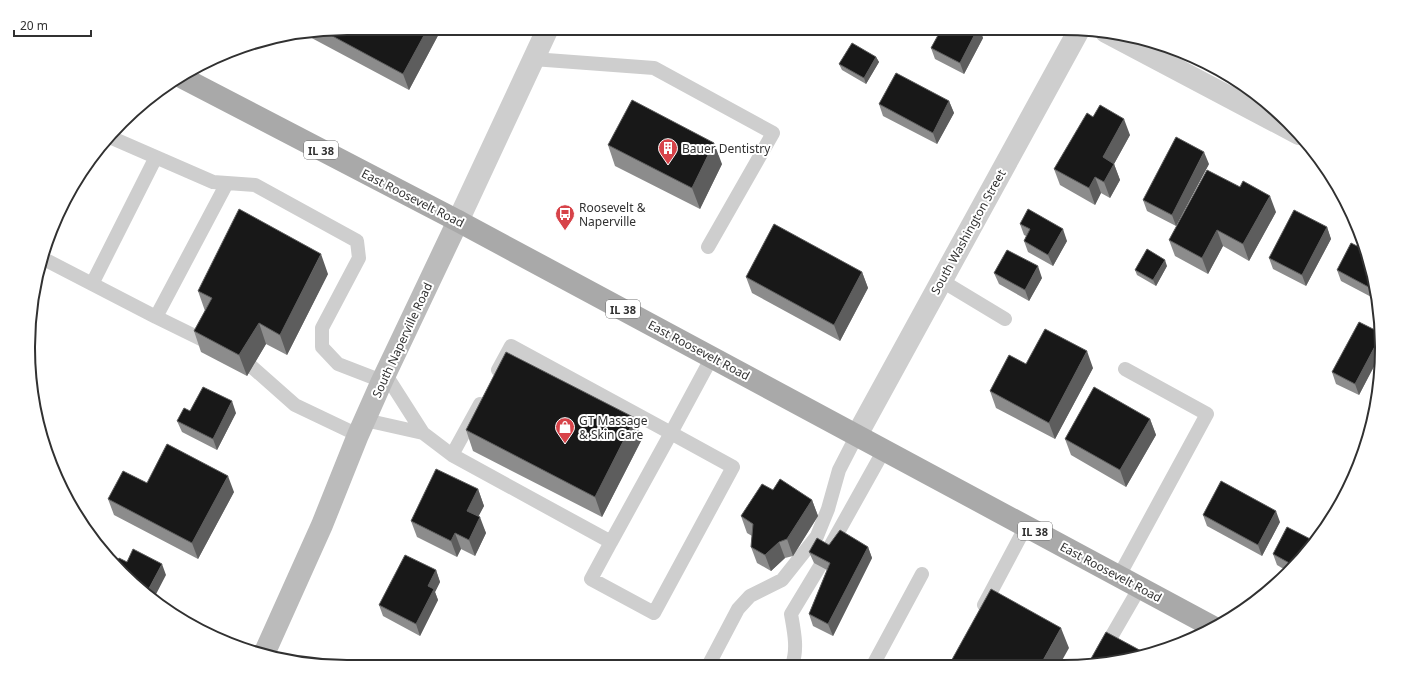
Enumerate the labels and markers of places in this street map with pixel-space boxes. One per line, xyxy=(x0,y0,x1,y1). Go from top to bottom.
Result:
building icon: Bauer Dentistry xyxy=(657,137,679,165)
place label: Bauer Dentistry xyxy=(682,140,771,157)
place label: Roosevelt & Naperville xyxy=(579,199,646,230)
bus stop icon: Roosevelt & Naperville xyxy=(554,203,576,231)
place label: GT Massage & Skin Care xyxy=(579,412,648,443)
shop icon: GT Massage & Skin Care xyxy=(554,416,576,444)

